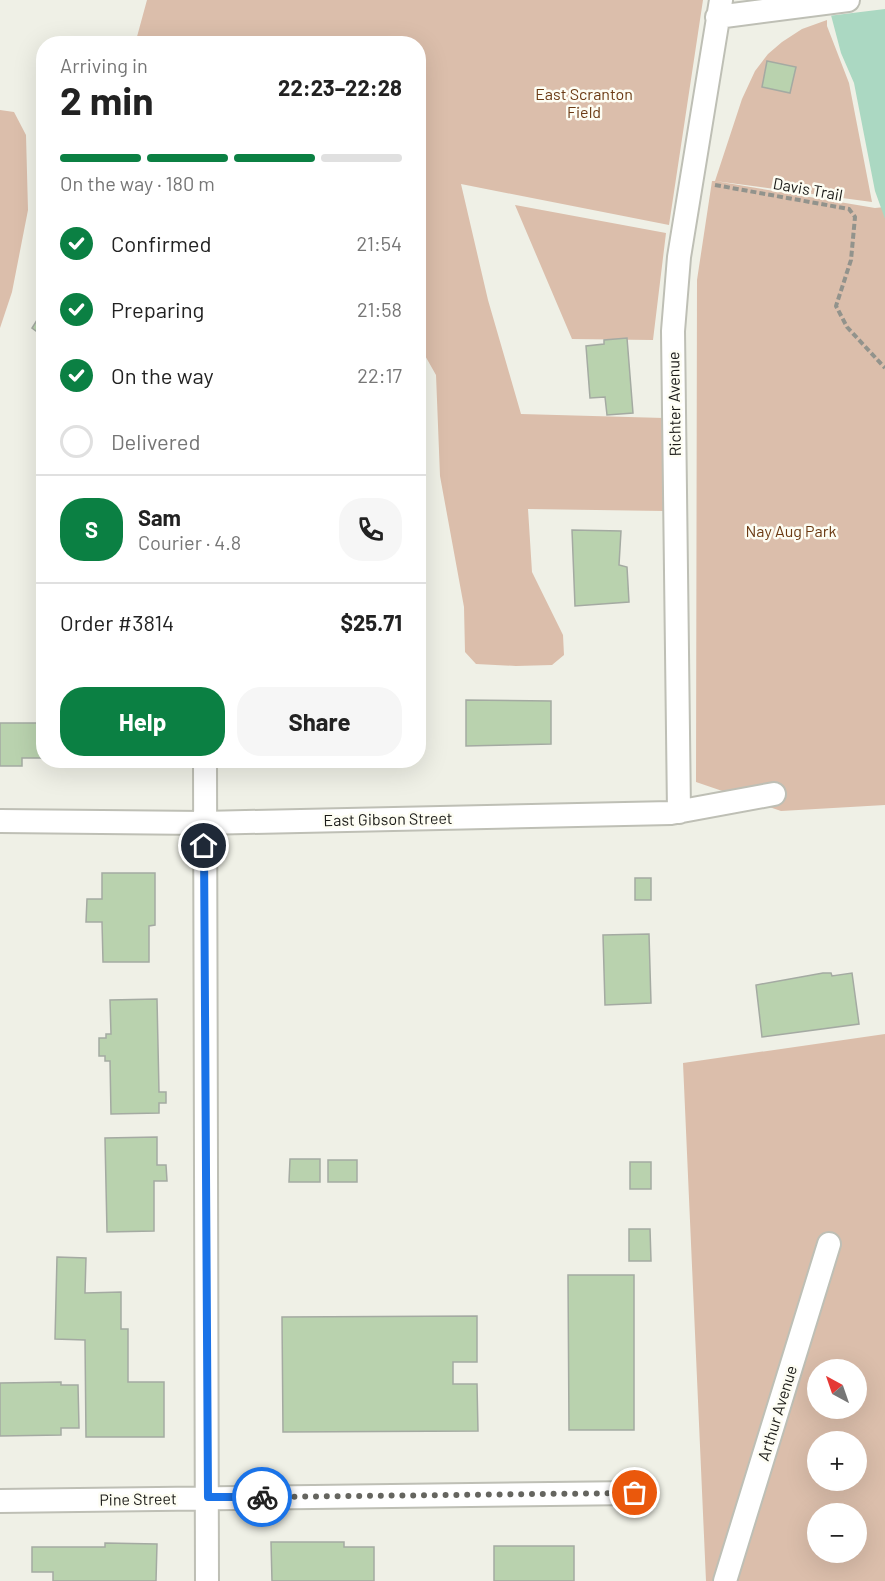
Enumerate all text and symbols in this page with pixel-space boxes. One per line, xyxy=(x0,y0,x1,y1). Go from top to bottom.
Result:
text: Arriving in xyxy=(60,53,148,77)
text: 22:23–22:28 xyxy=(278,74,402,100)
text: 2 min xyxy=(60,76,153,123)
park label: East Scranton Field xyxy=(535,84,633,121)
text: On the way · 180 m xyxy=(60,171,215,195)
street label: Davis Trail xyxy=(772,173,844,204)
icon: check xyxy=(60,227,93,260)
text: Confirmed xyxy=(111,230,211,256)
text: 21:54 xyxy=(356,231,402,255)
icon: check xyxy=(60,293,93,326)
text: Preparing xyxy=(111,296,204,322)
text: 21:58 xyxy=(357,297,402,321)
street label: Richter Avenue xyxy=(663,351,684,457)
icon: check xyxy=(60,359,93,392)
text: On the way xyxy=(111,362,214,388)
text: 22:17 xyxy=(357,363,402,387)
text: Delivered xyxy=(111,428,200,454)
button: phone xyxy=(339,498,402,561)
text: Sam xyxy=(138,504,181,530)
text: S xyxy=(85,516,98,542)
park label: Nay Aug Park xyxy=(746,521,836,540)
text: Courier · 4.8 xyxy=(138,530,241,554)
text: Order #3814 xyxy=(60,609,174,635)
text: $25.71 xyxy=(340,609,402,635)
button: Help xyxy=(60,687,225,756)
button: Share xyxy=(237,687,402,756)
street label: East Gibson Street xyxy=(323,808,453,829)
pin xyxy=(178,820,229,871)
icon: home xyxy=(187,829,220,862)
north arrow xyxy=(807,1359,867,1419)
map controls xyxy=(807,1359,867,1563)
street label: Arthur Avenue xyxy=(753,1363,800,1463)
button: + xyxy=(807,1431,867,1491)
courier xyxy=(232,1467,292,1527)
pin xyxy=(609,1467,660,1518)
icon: bag xyxy=(618,1476,651,1509)
icon: bike xyxy=(246,1481,279,1514)
street label: Pine Street xyxy=(99,1488,177,1509)
button: − xyxy=(807,1503,867,1563)

